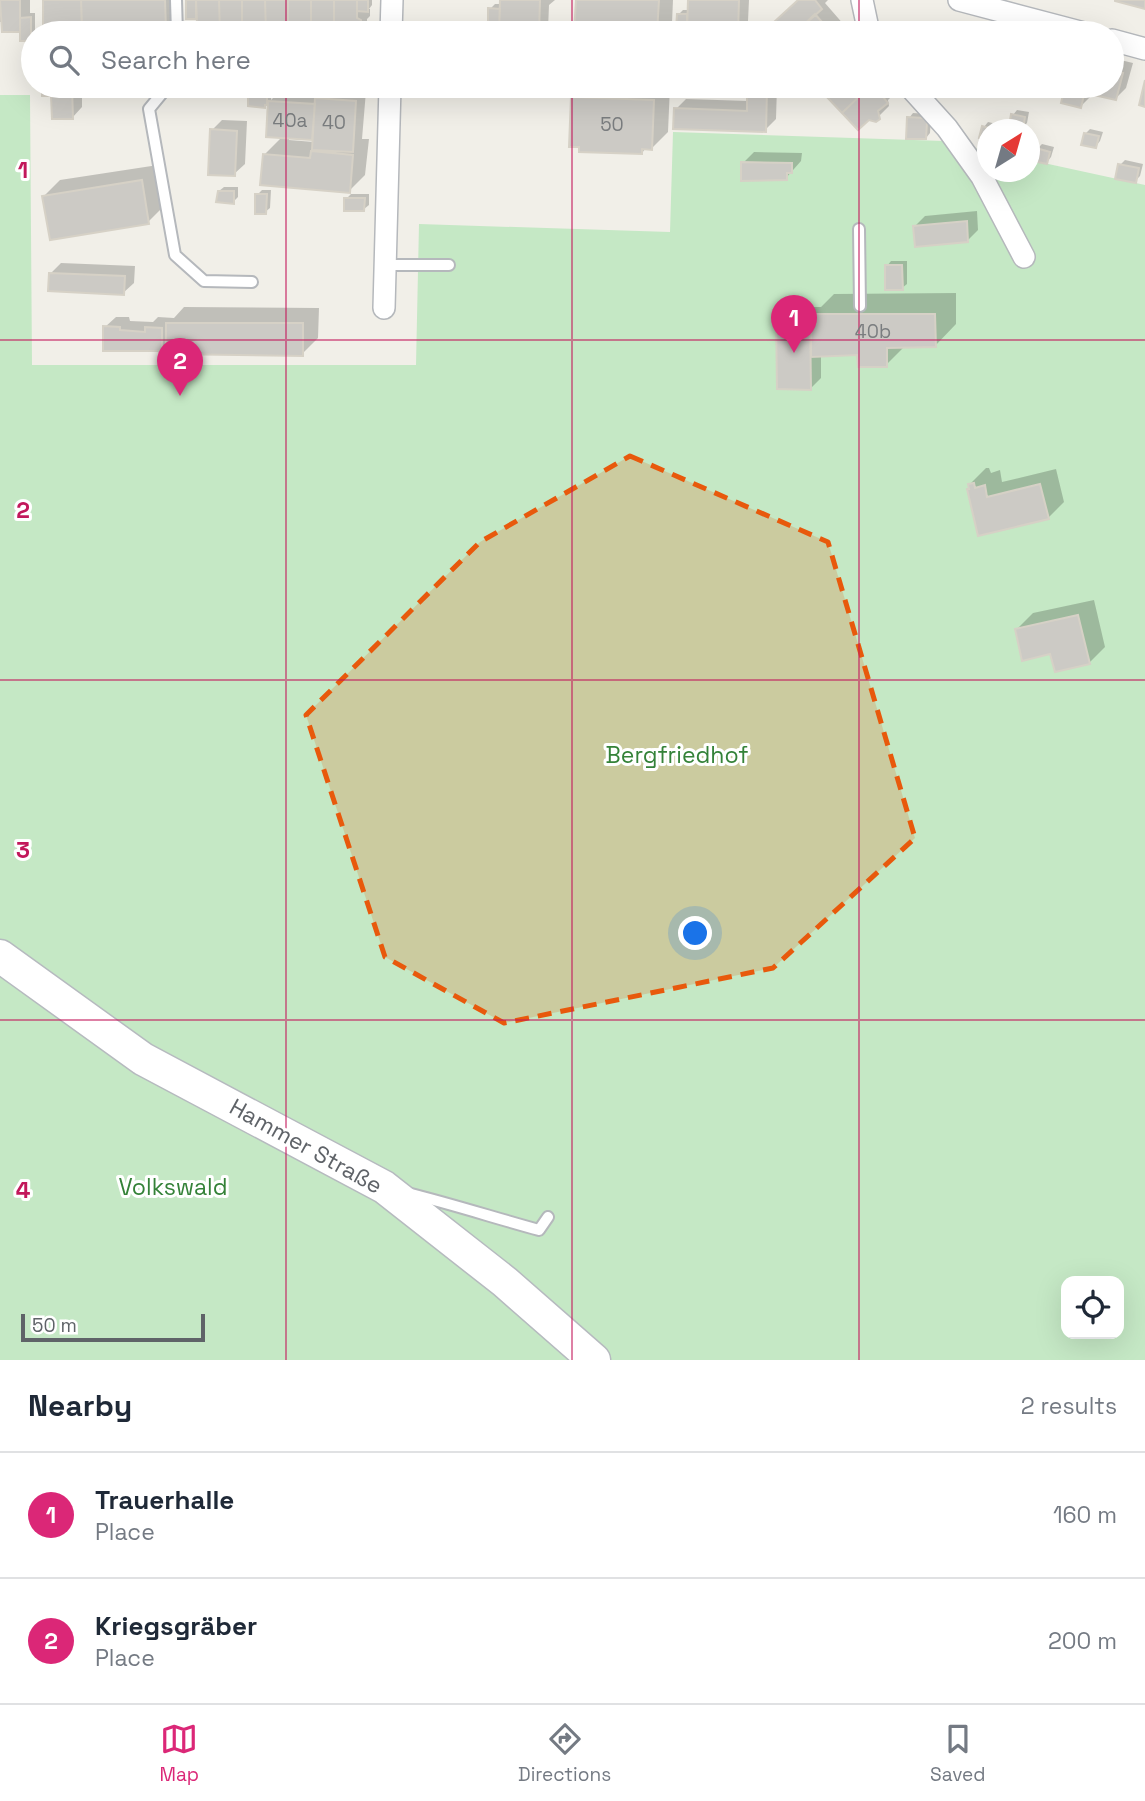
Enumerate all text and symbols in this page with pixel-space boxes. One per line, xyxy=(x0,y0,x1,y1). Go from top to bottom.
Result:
search box xyxy=(21,21,1124,98)
icon: search xyxy=(45,41,83,79)
text: Search here xyxy=(101,43,251,77)
house number: 40a xyxy=(273,108,308,133)
house number: 40 xyxy=(322,110,346,135)
house number: 50 xyxy=(600,112,624,137)
north arrow xyxy=(977,119,1040,182)
text: 1 xyxy=(18,155,28,185)
pin: 1 xyxy=(771,295,817,353)
house number: 40b xyxy=(855,319,891,344)
pin: 2 xyxy=(157,338,203,396)
text: 2 xyxy=(16,495,30,525)
park label: Bergfriedhof xyxy=(606,740,748,770)
text: 3 xyxy=(16,835,30,865)
your location xyxy=(678,916,712,950)
street label: Hammer Straße xyxy=(224,1092,388,1200)
park label: Volkswald xyxy=(118,1172,228,1202)
text: 4 xyxy=(16,1175,31,1205)
map controls xyxy=(1061,1276,1124,1339)
button: locate xyxy=(1061,1276,1124,1339)
scale bar xyxy=(21,1311,205,1343)
text: 50 m xyxy=(32,1313,77,1338)
text: Nearby xyxy=(28,1386,132,1425)
text: 2 results xyxy=(1021,1391,1117,1421)
text: Trauerhalle xyxy=(95,1483,234,1517)
text: 1 xyxy=(46,1500,56,1530)
text: 160 m xyxy=(1053,1500,1117,1530)
text: Place xyxy=(95,1517,155,1547)
text: Kriegsgräber xyxy=(95,1609,257,1643)
text: 2 xyxy=(44,1626,58,1656)
text: 200 m xyxy=(1048,1626,1117,1656)
text: Place xyxy=(95,1643,155,1673)
tab: Map xyxy=(159,1720,199,1787)
tab: Directions xyxy=(518,1720,611,1787)
tab: Saved xyxy=(930,1720,986,1787)

